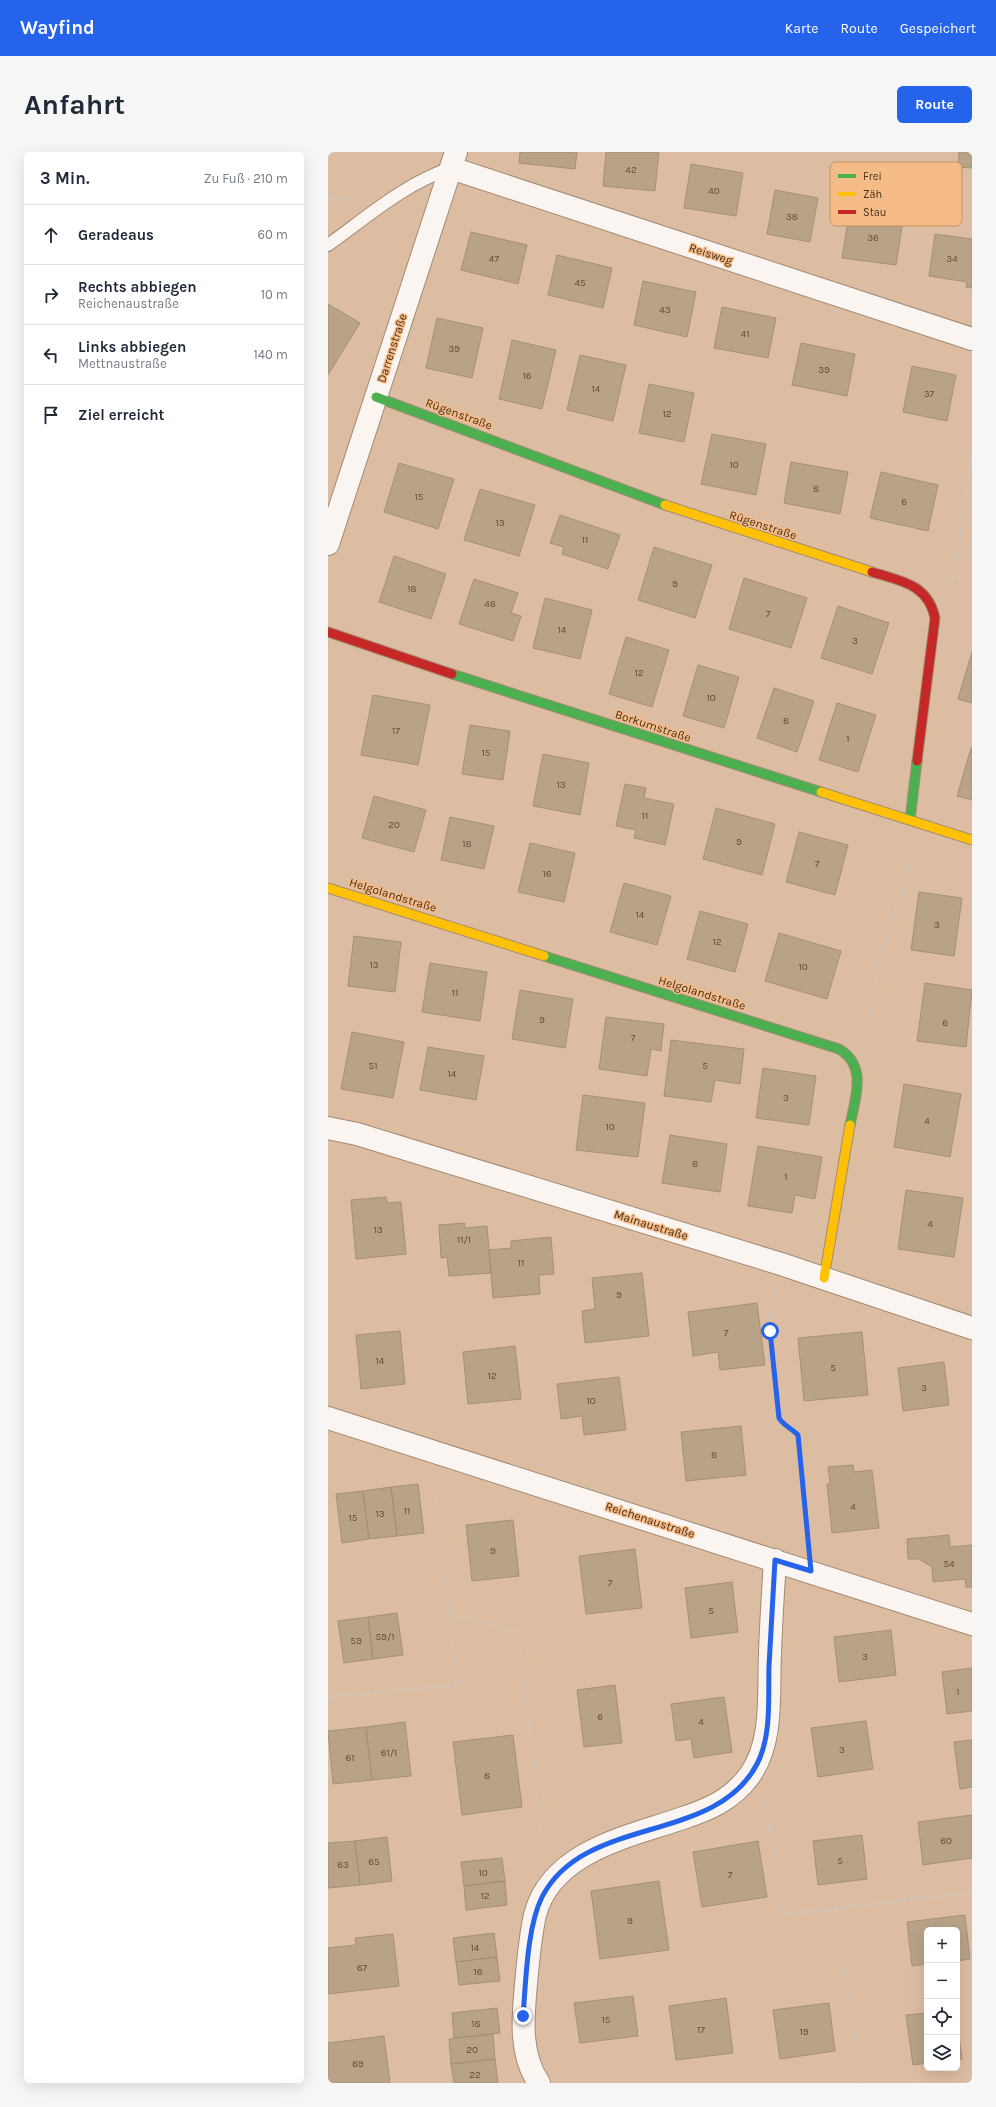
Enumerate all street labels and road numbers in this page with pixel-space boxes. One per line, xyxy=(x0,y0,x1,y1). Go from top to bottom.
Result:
street label: Reisweg xyxy=(687,240,735,268)
street label: Darrenstraße xyxy=(374,312,410,384)
street label: Rügenstraße xyxy=(424,395,494,433)
street label: Rügenstraße xyxy=(728,508,798,542)
street label: Borkumstraße xyxy=(613,707,693,745)
street label: Helgolandstraße xyxy=(348,875,438,915)
street label: Helgolandstraße xyxy=(657,973,747,1013)
street label: Mainaustraße xyxy=(612,1207,690,1243)
street label: Reichenaustraße xyxy=(604,1499,696,1541)

